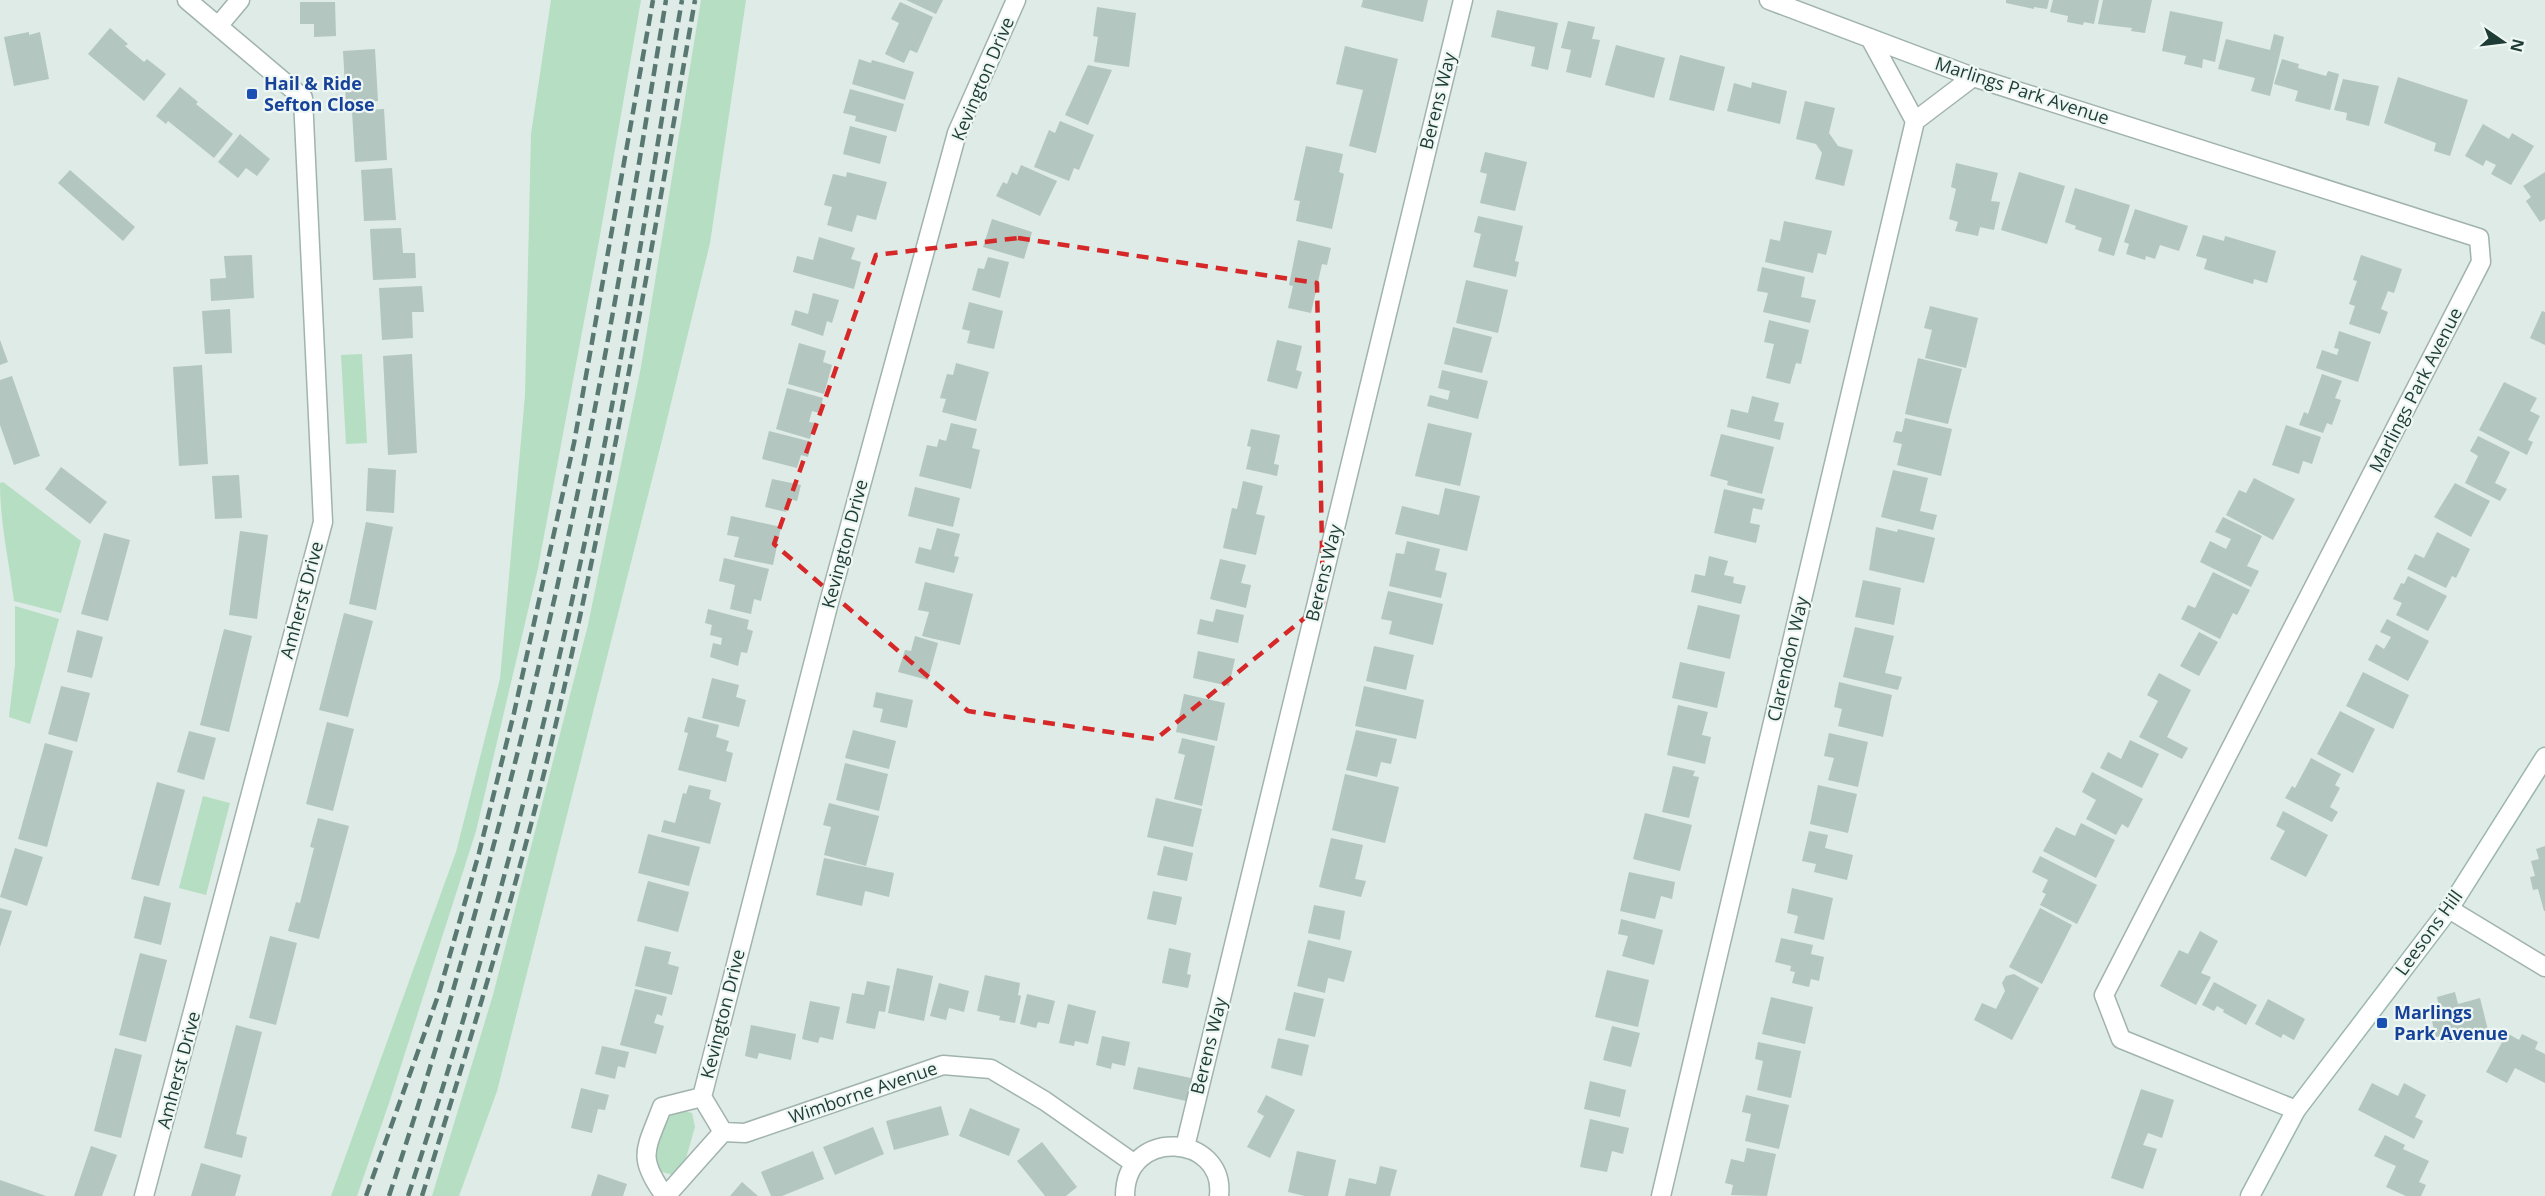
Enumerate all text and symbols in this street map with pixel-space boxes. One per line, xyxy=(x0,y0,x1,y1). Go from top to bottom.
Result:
north arrow xyxy=(2473,12,2533,72)
street label: Kevington Drive xyxy=(945,13,1019,144)
text: N xyxy=(2505,37,2530,55)
street label: Berens Way xyxy=(1413,49,1461,152)
street label: Marlings Park Avenue xyxy=(1932,51,2112,130)
place label: Hail & Ride Sefton Close xyxy=(264,71,375,116)
marker: Hail & Ride Sefton Close xyxy=(245,87,259,101)
street label: Marlings Park Avenue xyxy=(2363,303,2467,476)
street label: Kevington Drive xyxy=(815,477,873,611)
street label: Berens Way xyxy=(1299,521,1347,624)
street label: Amherst Drive xyxy=(274,539,328,661)
street label: Clarendon Way xyxy=(1761,593,1813,724)
street label: Leesons Hill xyxy=(2389,885,2467,980)
street label: Kevington Drive xyxy=(694,947,750,1081)
street label: Berens Way xyxy=(1184,994,1232,1097)
place label: Marlings Park Avenue xyxy=(2394,1000,2508,1045)
street label: Amherst Drive xyxy=(151,1009,205,1131)
marker: Marlings Park Avenue xyxy=(2375,1016,2389,1030)
street label: Wimborne Avenue xyxy=(785,1055,940,1129)

